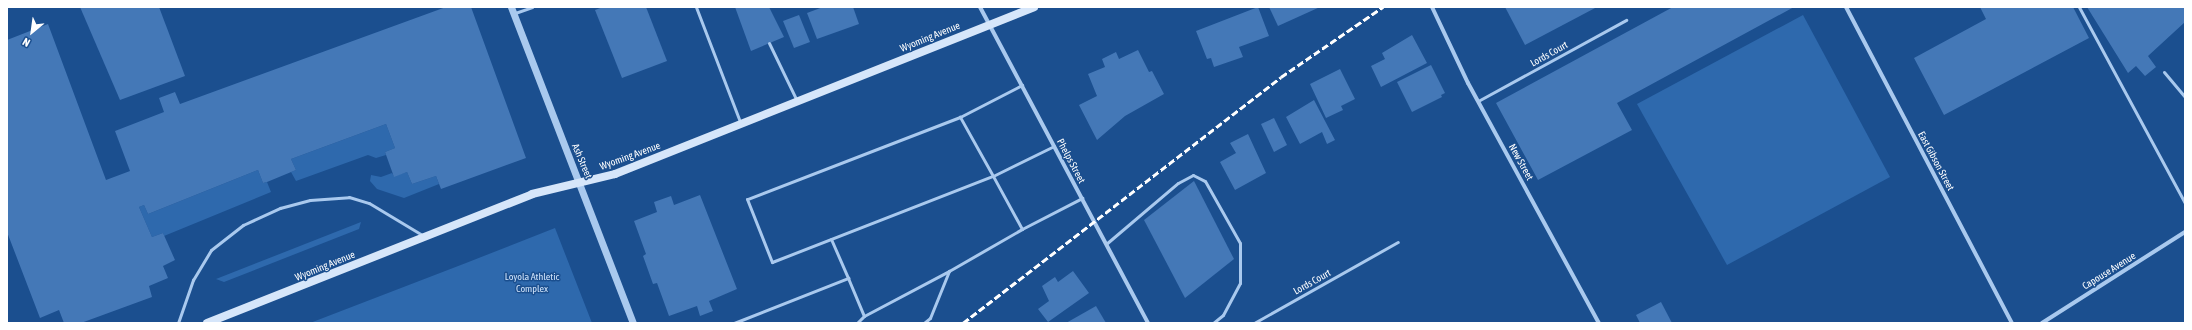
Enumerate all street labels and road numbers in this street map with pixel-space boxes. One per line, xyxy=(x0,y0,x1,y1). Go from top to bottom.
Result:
street label: Wyoming Avenue xyxy=(898,20,962,54)
street label: Lords Court xyxy=(1528,39,1570,69)
street label: East Gibson Street xyxy=(1915,129,1957,193)
street label: Phelps Street xyxy=(1054,137,1088,185)
street label: Wyoming Avenue xyxy=(598,139,662,173)
street label: Ash Street xyxy=(569,142,595,180)
street label: New Street xyxy=(1506,142,1536,182)
street label: Wyoming Avenue xyxy=(293,249,357,283)
street label: Capouse Avenue xyxy=(2080,250,2138,292)
street label: Lords Court xyxy=(1291,267,1333,297)

